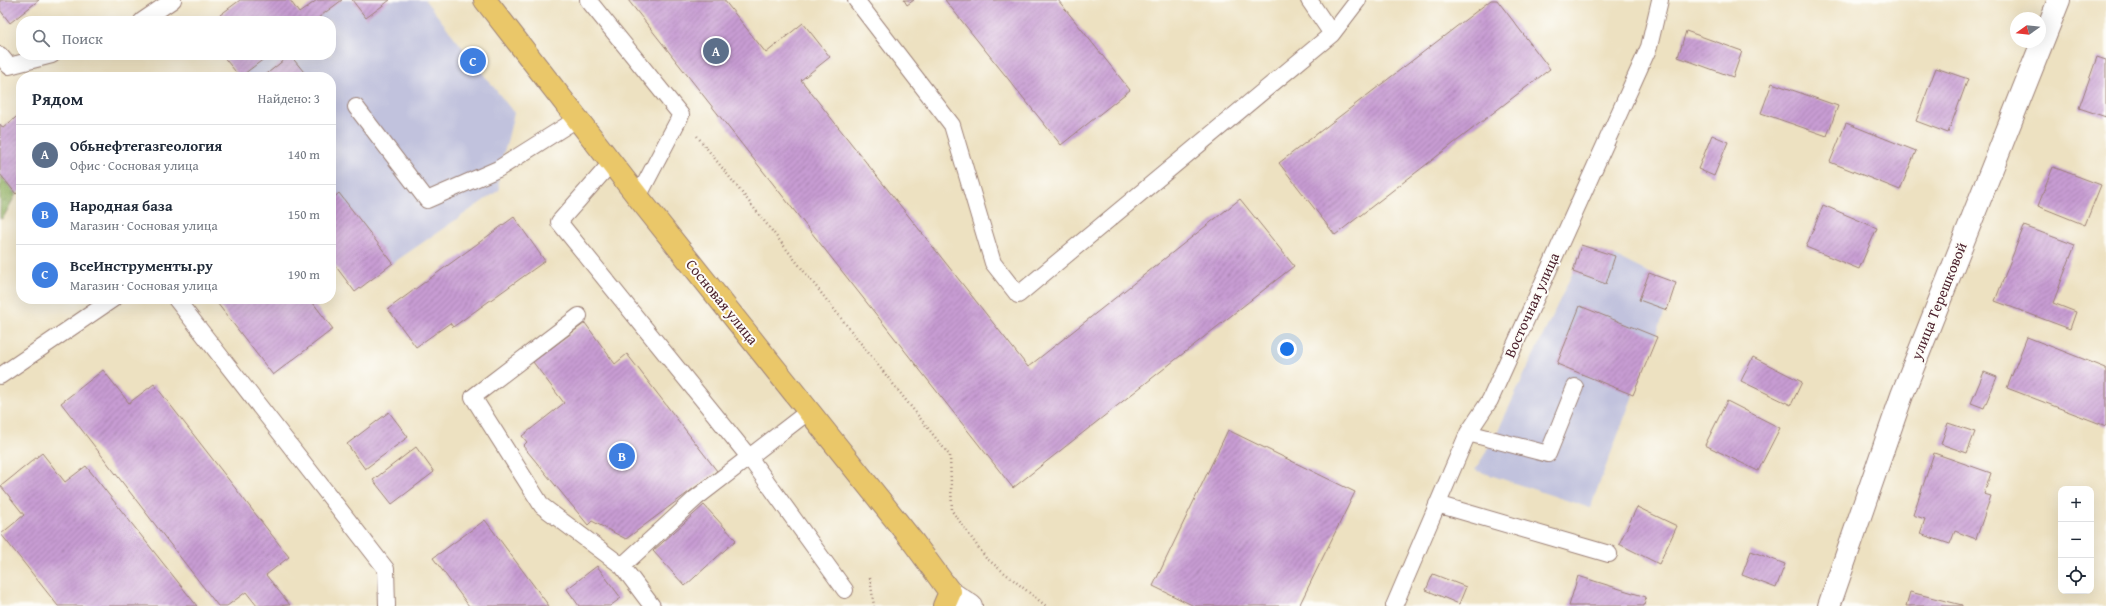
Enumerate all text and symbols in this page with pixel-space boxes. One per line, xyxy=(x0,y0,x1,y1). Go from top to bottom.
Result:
north arrow xyxy=(2010,12,2046,48)
search box xyxy=(16,16,336,60)
icon: search xyxy=(30,27,52,49)
text: Поиск xyxy=(62,28,103,49)
pin: A xyxy=(703,36,729,66)
pin: C xyxy=(460,46,486,76)
text: Рядом xyxy=(32,86,83,111)
text: Найдено: 3 xyxy=(258,89,320,108)
text: Обьнефтегазгеология xyxy=(70,135,222,156)
text: A xyxy=(41,145,49,164)
text: 140 m xyxy=(288,145,320,164)
text: Офис · Сосновая улица xyxy=(70,156,199,175)
text: Народная база xyxy=(70,195,173,216)
text: B xyxy=(41,205,49,224)
text: 150 m xyxy=(288,205,320,224)
text: Магазин · Сосновая улица xyxy=(70,216,218,235)
street label: улица Терешковой xyxy=(1905,239,1972,364)
street label: Восточная улица xyxy=(1499,248,1564,361)
street label: Сосновая улица xyxy=(681,254,764,350)
text: ВсеИнструменты.ру xyxy=(70,255,213,276)
text: C xyxy=(41,265,49,284)
text: 190 m xyxy=(288,265,320,284)
text: Магазин · Сосновая улица xyxy=(70,276,218,295)
your location xyxy=(1277,339,1297,359)
pin: B xyxy=(609,441,635,471)
map controls xyxy=(2058,486,2094,594)
button: + xyxy=(2058,486,2094,522)
button: − xyxy=(2058,522,2094,558)
button: locate xyxy=(2058,558,2094,594)

